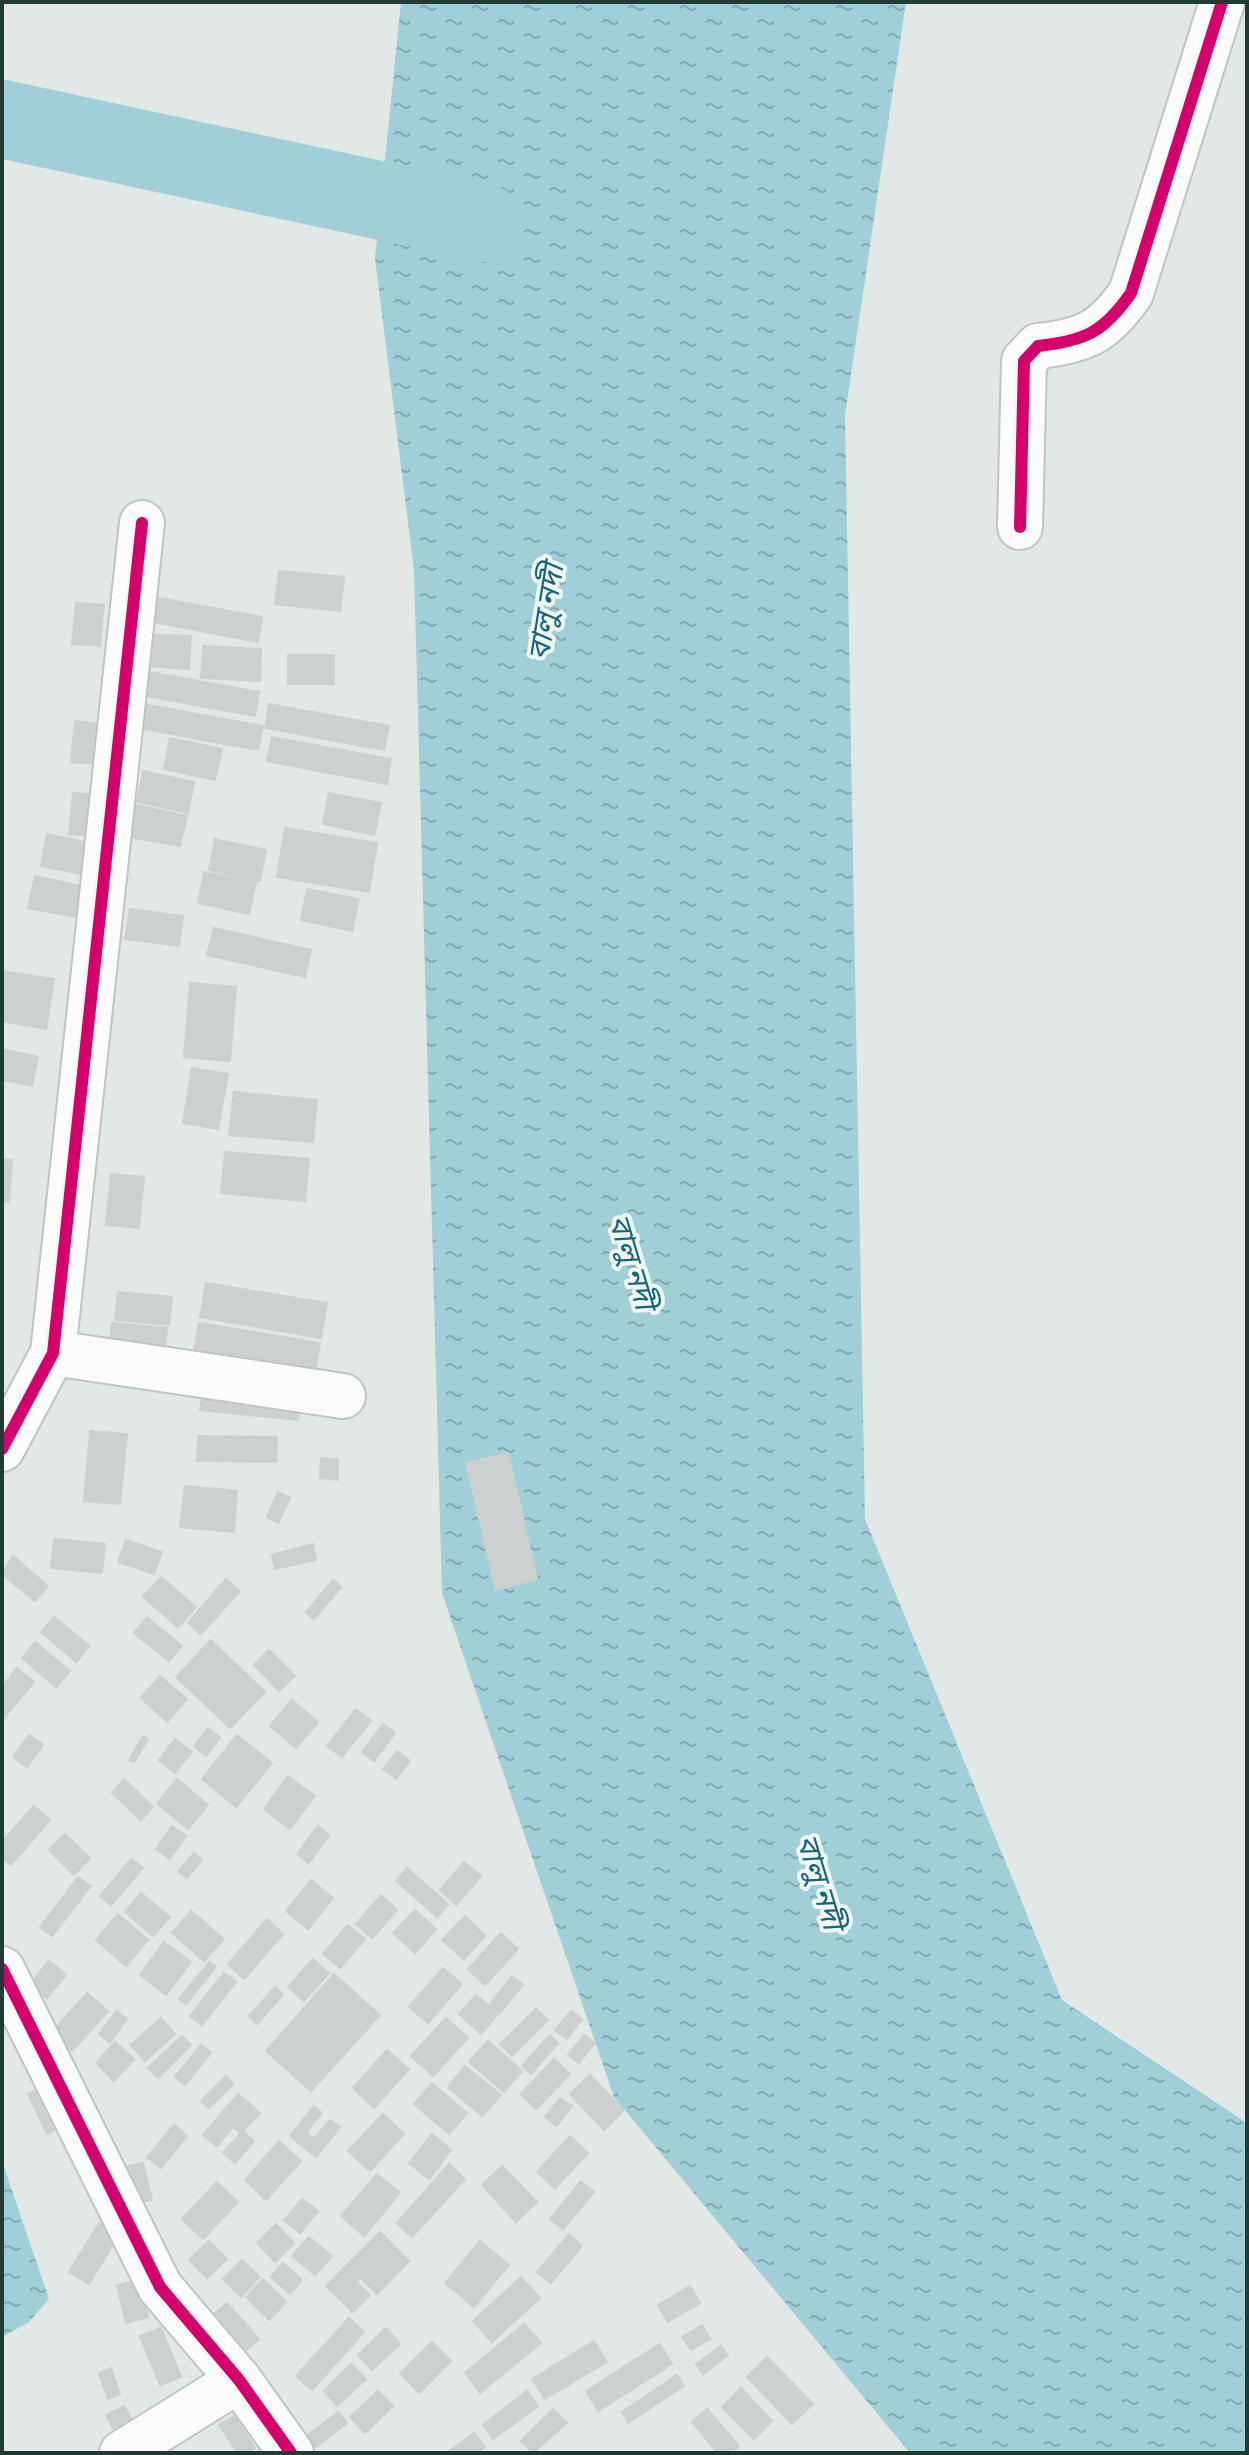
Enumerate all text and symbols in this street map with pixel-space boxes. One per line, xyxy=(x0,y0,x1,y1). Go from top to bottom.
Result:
water label: বালু নদী xyxy=(519,556,571,663)
water label: বালু নদী xyxy=(602,1210,667,1318)
water label: বালু নদী xyxy=(790,1830,855,1938)

